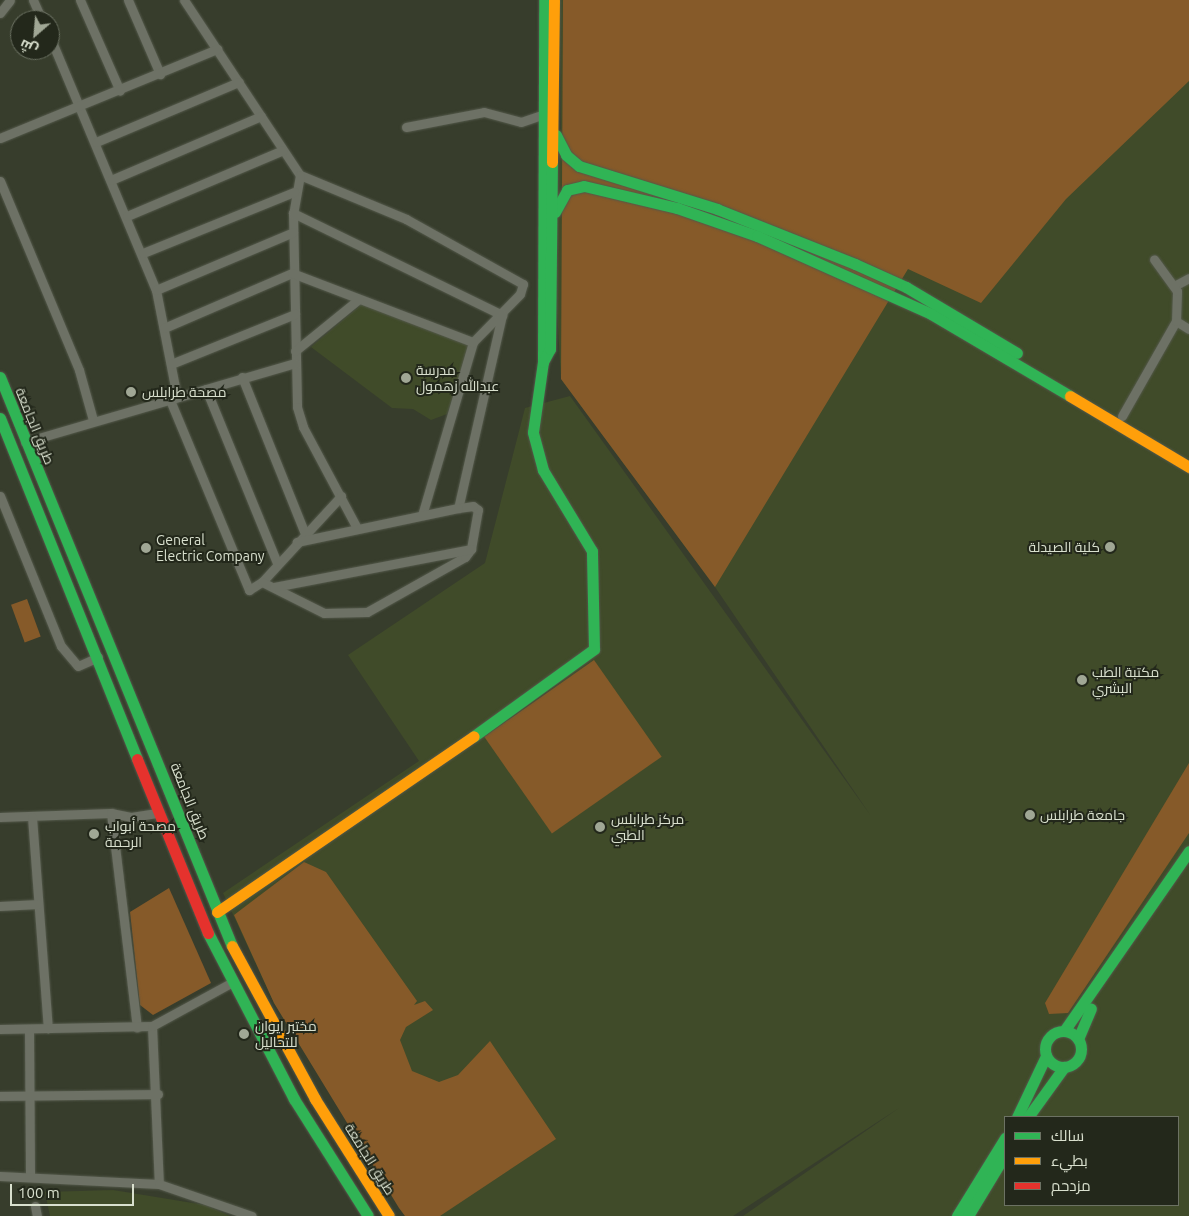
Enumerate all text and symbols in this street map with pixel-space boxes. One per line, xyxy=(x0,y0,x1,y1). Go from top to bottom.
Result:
north arrow xyxy=(10,10,60,60)
text: ش xyxy=(17,36,40,59)
place label: مدرسة عبدالله زهمول xyxy=(416,362,499,394)
marker: مدرسة عبدالله زهمول xyxy=(400,372,412,384)
place label: مصحة طرابلس xyxy=(142,384,227,400)
street label: طريق الجامعة xyxy=(12,385,58,467)
marker: مصحة طرابلس xyxy=(124,385,138,399)
place label: General Electric Company xyxy=(156,532,265,564)
place label: كلية الصيدلة xyxy=(1028,539,1100,555)
marker: كلية الصيدلة xyxy=(1104,541,1116,553)
marker: General Electric Company xyxy=(140,542,152,554)
place label: مكتبة الطب البشري xyxy=(1092,664,1159,696)
marker: مكتبة الطب البشري xyxy=(1076,674,1088,686)
street label: طريق الجامعة xyxy=(167,760,213,842)
place label: جامعة طرابلس xyxy=(1040,807,1125,823)
marker: جامعة طرابلس xyxy=(1024,809,1036,821)
place label: مركز طرابلس الطبي xyxy=(611,811,684,844)
place label: مصحة أبواب الرحمة xyxy=(105,818,176,850)
marker: مركز طرابلس الطبي xyxy=(593,820,607,834)
marker: مصحة أبواب الرحمة xyxy=(87,827,101,841)
place label: مختبر ايوان للتحاليل xyxy=(255,1018,317,1050)
marker: مختبر ايوان للتحاليل xyxy=(237,1027,251,1041)
legend xyxy=(1004,1116,1179,1206)
street label: طريق الجامعة xyxy=(341,1120,399,1198)
text: سالك xyxy=(1051,1127,1084,1144)
text: بطيء xyxy=(1051,1152,1088,1169)
scale bar xyxy=(12,1174,136,1206)
text: مزدحم xyxy=(1051,1177,1091,1194)
text: 100 m xyxy=(18,1184,60,1201)

